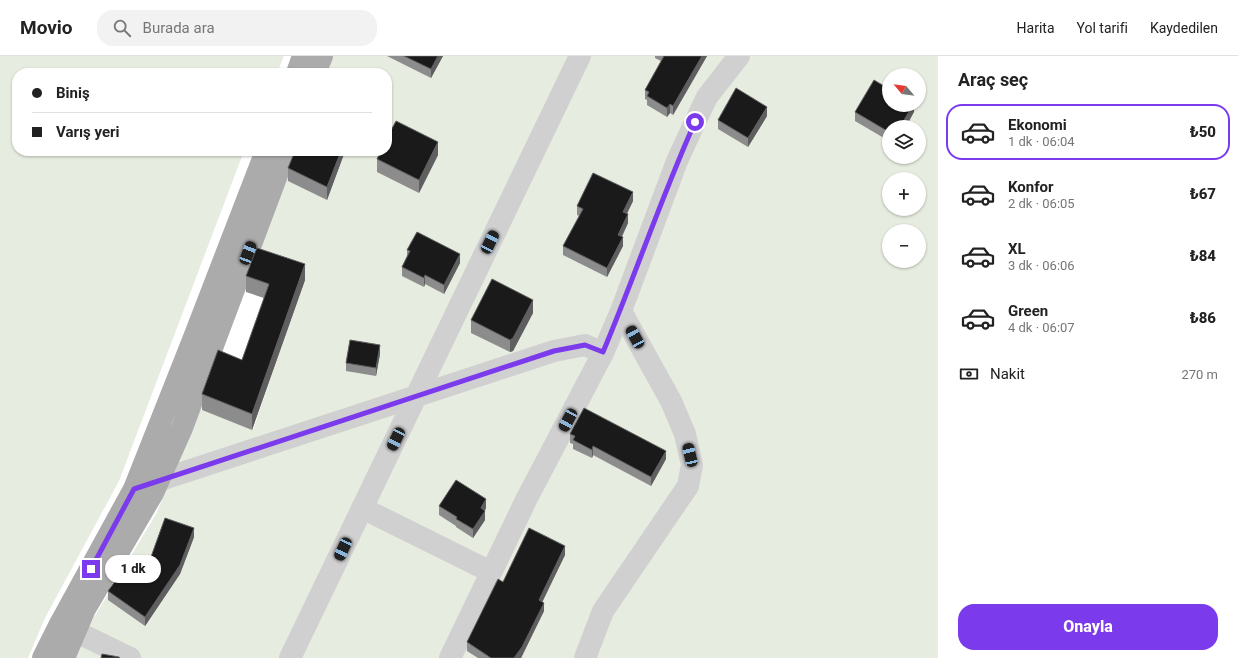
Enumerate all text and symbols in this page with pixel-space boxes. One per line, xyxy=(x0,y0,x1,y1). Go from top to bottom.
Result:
search box xyxy=(97,10,377,46)
text: Movio xyxy=(20,16,73,39)
icon: search xyxy=(111,17,133,39)
text: Burada ara xyxy=(143,19,215,37)
text: Harita xyxy=(1017,20,1055,36)
text: Yol tarifi xyxy=(1077,20,1128,36)
text: Kaydedilen xyxy=(1150,20,1218,36)
north arrow xyxy=(882,68,926,112)
map controls xyxy=(882,68,926,268)
text: Araç seç xyxy=(958,69,1028,90)
text: Biniş xyxy=(56,84,90,102)
route start xyxy=(686,113,704,131)
icon: car xyxy=(960,114,996,150)
text: Ekonomi xyxy=(1008,116,1067,134)
button: layers xyxy=(882,120,926,164)
text: Varış yeri xyxy=(56,123,120,141)
text: ₺50 xyxy=(1190,123,1216,141)
text: 1 dk · 06:04 xyxy=(1008,134,1075,149)
button: + xyxy=(882,172,926,216)
icon: car xyxy=(960,176,996,212)
text: Konfor xyxy=(1008,178,1054,196)
text: ₺67 xyxy=(1190,185,1216,203)
text: 2 dk · 06:05 xyxy=(1008,196,1075,211)
button: − xyxy=(882,224,926,268)
car xyxy=(479,229,501,255)
icon: car xyxy=(960,238,996,274)
car xyxy=(238,240,258,266)
text: XL xyxy=(1008,240,1026,258)
text: ₺84 xyxy=(1190,247,1216,265)
text: 3 dk · 06:06 xyxy=(1008,258,1075,273)
icon: car xyxy=(960,300,996,336)
text: Green xyxy=(1008,302,1048,320)
text: ₺86 xyxy=(1190,309,1216,327)
text: 4 dk · 06:07 xyxy=(1008,320,1075,335)
car xyxy=(624,324,646,350)
icon: cash xyxy=(958,363,980,385)
text: Nakit xyxy=(990,365,1025,383)
text: 270 m xyxy=(1181,367,1218,382)
car xyxy=(557,407,579,433)
car xyxy=(385,426,407,452)
car xyxy=(681,442,699,468)
car xyxy=(332,536,354,562)
callout: 1 dk xyxy=(105,555,161,583)
route end xyxy=(82,560,100,578)
text: 1 dk xyxy=(120,561,146,576)
button: Onayla xyxy=(958,604,1218,650)

